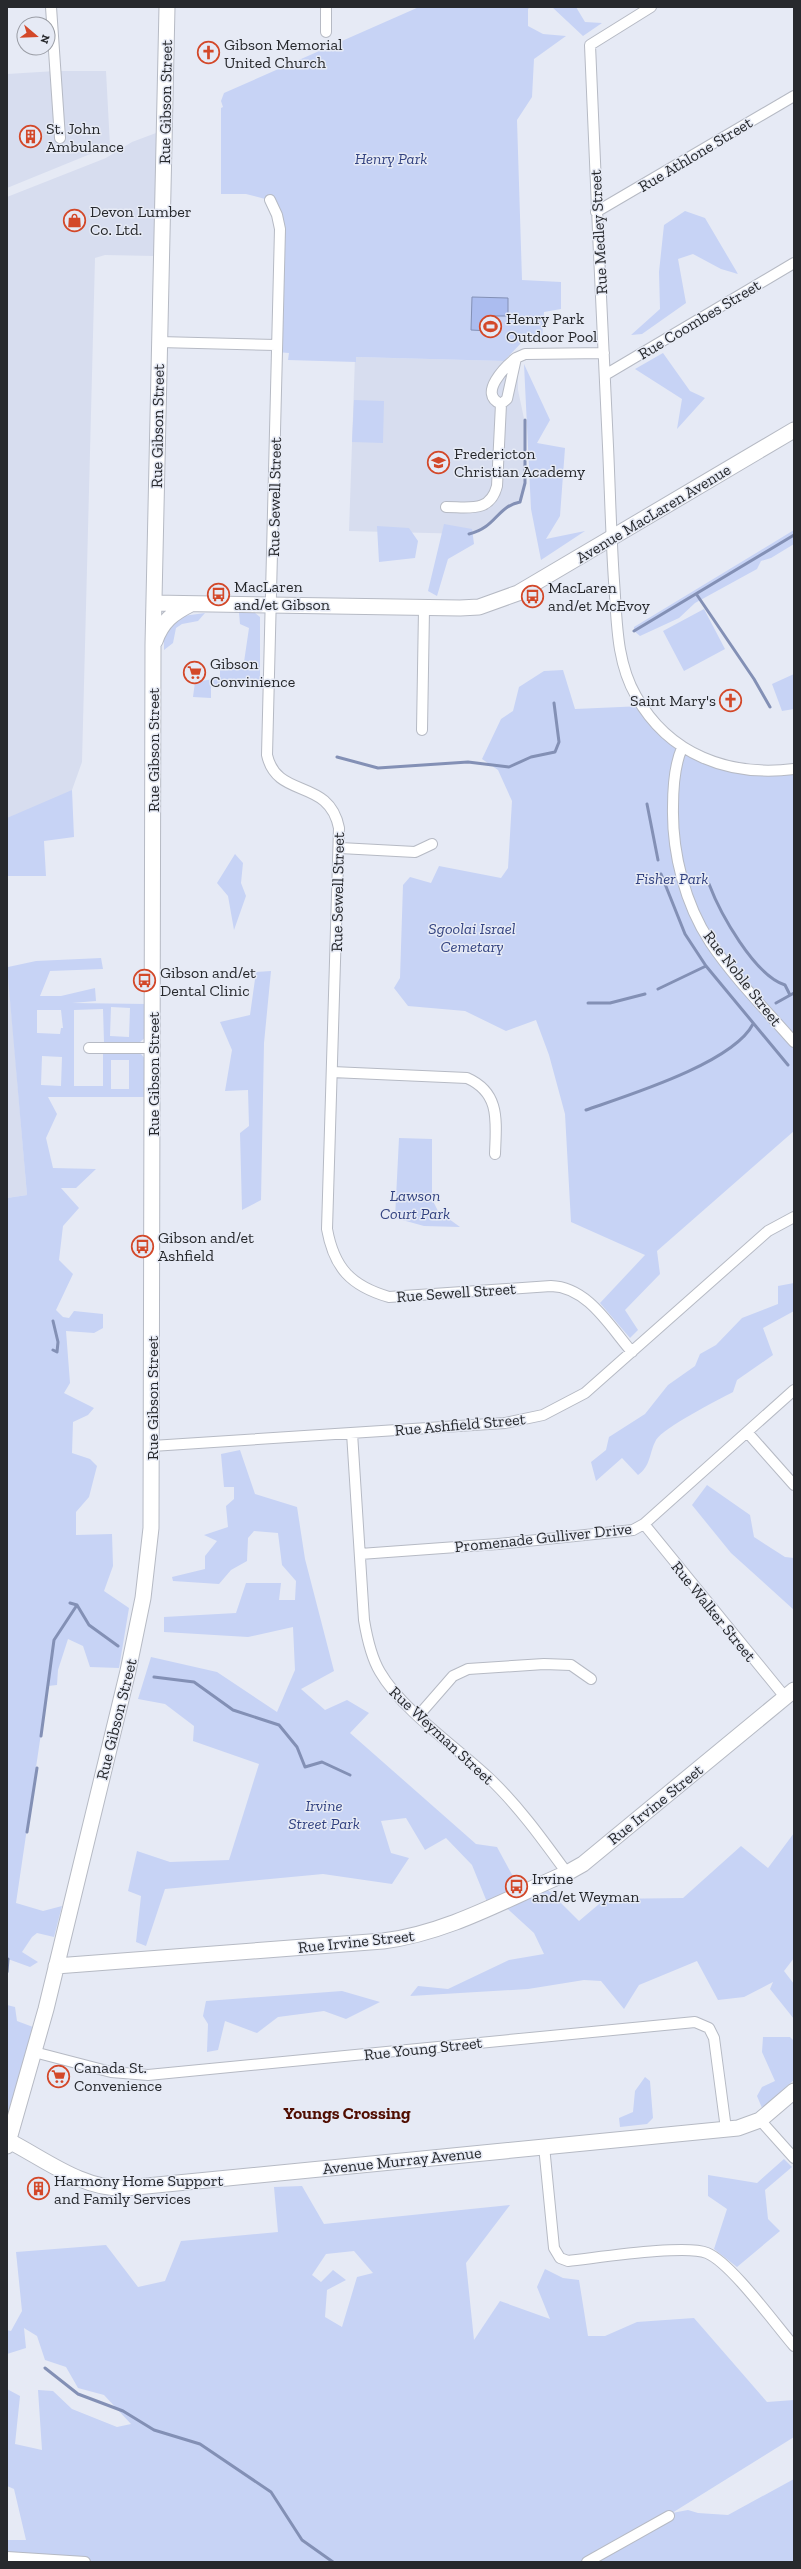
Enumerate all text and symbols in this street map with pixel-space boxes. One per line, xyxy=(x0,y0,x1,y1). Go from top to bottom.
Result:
north arrow xyxy=(16,16,56,56)
text: N xyxy=(37,33,52,46)
place label: Gibson Memorial United Church xyxy=(224,35,343,72)
street label: Rue Gibson Street xyxy=(155,40,176,164)
church icon: Gibson Memorial United Church xyxy=(195,40,221,66)
street label: Rue Athlone Street xyxy=(635,113,756,196)
place label: St. John Ambulance xyxy=(46,119,124,156)
building icon: St. John Ambulance xyxy=(17,124,43,150)
park label: Henry Park xyxy=(355,149,427,168)
street label: Rue Medley Street xyxy=(586,169,611,295)
place label: Devon Lumber Co. Ltd. xyxy=(90,202,192,239)
shop icon: Devon Lumber Co. Ltd. xyxy=(61,207,87,233)
street label: Rue Coombes Street xyxy=(635,275,764,363)
place label: Henry Park Outdoor Pool xyxy=(506,309,597,346)
sports icon: Henry Park Outdoor Pool xyxy=(478,314,504,340)
street label: Rue Gibson Street xyxy=(147,364,168,488)
street label: Rue Sewell Street xyxy=(264,437,285,557)
place label: Fredericton Christian Academy xyxy=(454,444,586,481)
school or university icon: Fredericton Christian Academy xyxy=(425,449,451,475)
street label: Avenue MacLaren Avenue xyxy=(573,460,734,567)
place label: MacLaren and/et Gibson xyxy=(234,577,331,614)
place label: MacLaren and/et McEvoy xyxy=(548,578,651,615)
bus stop icon: MacLaren and/et Gibson xyxy=(206,582,232,608)
bus stop icon: MacLaren and/et McEvoy xyxy=(520,583,546,609)
place label: Gibson Convinience xyxy=(210,654,295,691)
supermarket icon: Gibson Convinience xyxy=(181,659,207,685)
church icon: Saint Mary's xyxy=(718,687,744,713)
street label: Rue Gibson Street xyxy=(144,688,163,812)
place label: Saint Mary's xyxy=(630,691,716,710)
street label: Rue Sewell Street xyxy=(327,832,348,952)
park label: Fisher Park xyxy=(636,869,708,888)
park label: Sgoolai Israel Cemetary xyxy=(428,919,516,956)
street label: Rue Noble Street xyxy=(699,927,786,1030)
place label: Gibson and/et Dental Clinic xyxy=(160,963,256,1000)
bus stop icon: Gibson and/et Dental Clinic xyxy=(131,968,157,994)
street label: Rue Gibson Street xyxy=(144,1012,163,1136)
park label: Lawson Court Park xyxy=(380,1186,450,1223)
place label: Gibson and/et Ashfield xyxy=(158,1228,254,1265)
bus stop icon: Gibson and/et Ashfield xyxy=(130,1233,156,1259)
street label: Rue Sewell Street xyxy=(396,1279,517,1306)
street label: Rue Gibson Street xyxy=(143,1336,162,1460)
street label: Rue Ashfield Street xyxy=(394,1409,526,1440)
street label: Promenade Gulliver Drive xyxy=(453,1519,633,1556)
street label: Rue Walker Street xyxy=(667,1557,760,1665)
street label: Rue Gibson Street xyxy=(92,1656,141,1782)
street label: Rue Weyman Street xyxy=(386,1682,498,1789)
street label: Rue Irvine Street xyxy=(604,1760,707,1849)
park label: Irvine Street Park xyxy=(288,1796,360,1833)
place label: Irvine and/et Weyman xyxy=(532,1869,640,1906)
bus stop icon: Irvine and/et Weyman xyxy=(503,1874,529,1900)
street label: Rue Irvine Street xyxy=(297,1926,415,1957)
street label: Rue Young Street xyxy=(363,2033,483,2064)
place label: Canada St. Convenience xyxy=(74,2058,162,2095)
supermarket icon: Canada St. Convenience xyxy=(46,2063,72,2089)
district label: Youngs Crossing xyxy=(283,2103,411,2123)
street label: Avenue Murray Avenue xyxy=(322,2143,482,2178)
place label: Harmony Home Support and Family Services xyxy=(54,2171,224,2208)
building icon: Harmony Home Support and Family Services xyxy=(25,2176,51,2202)

